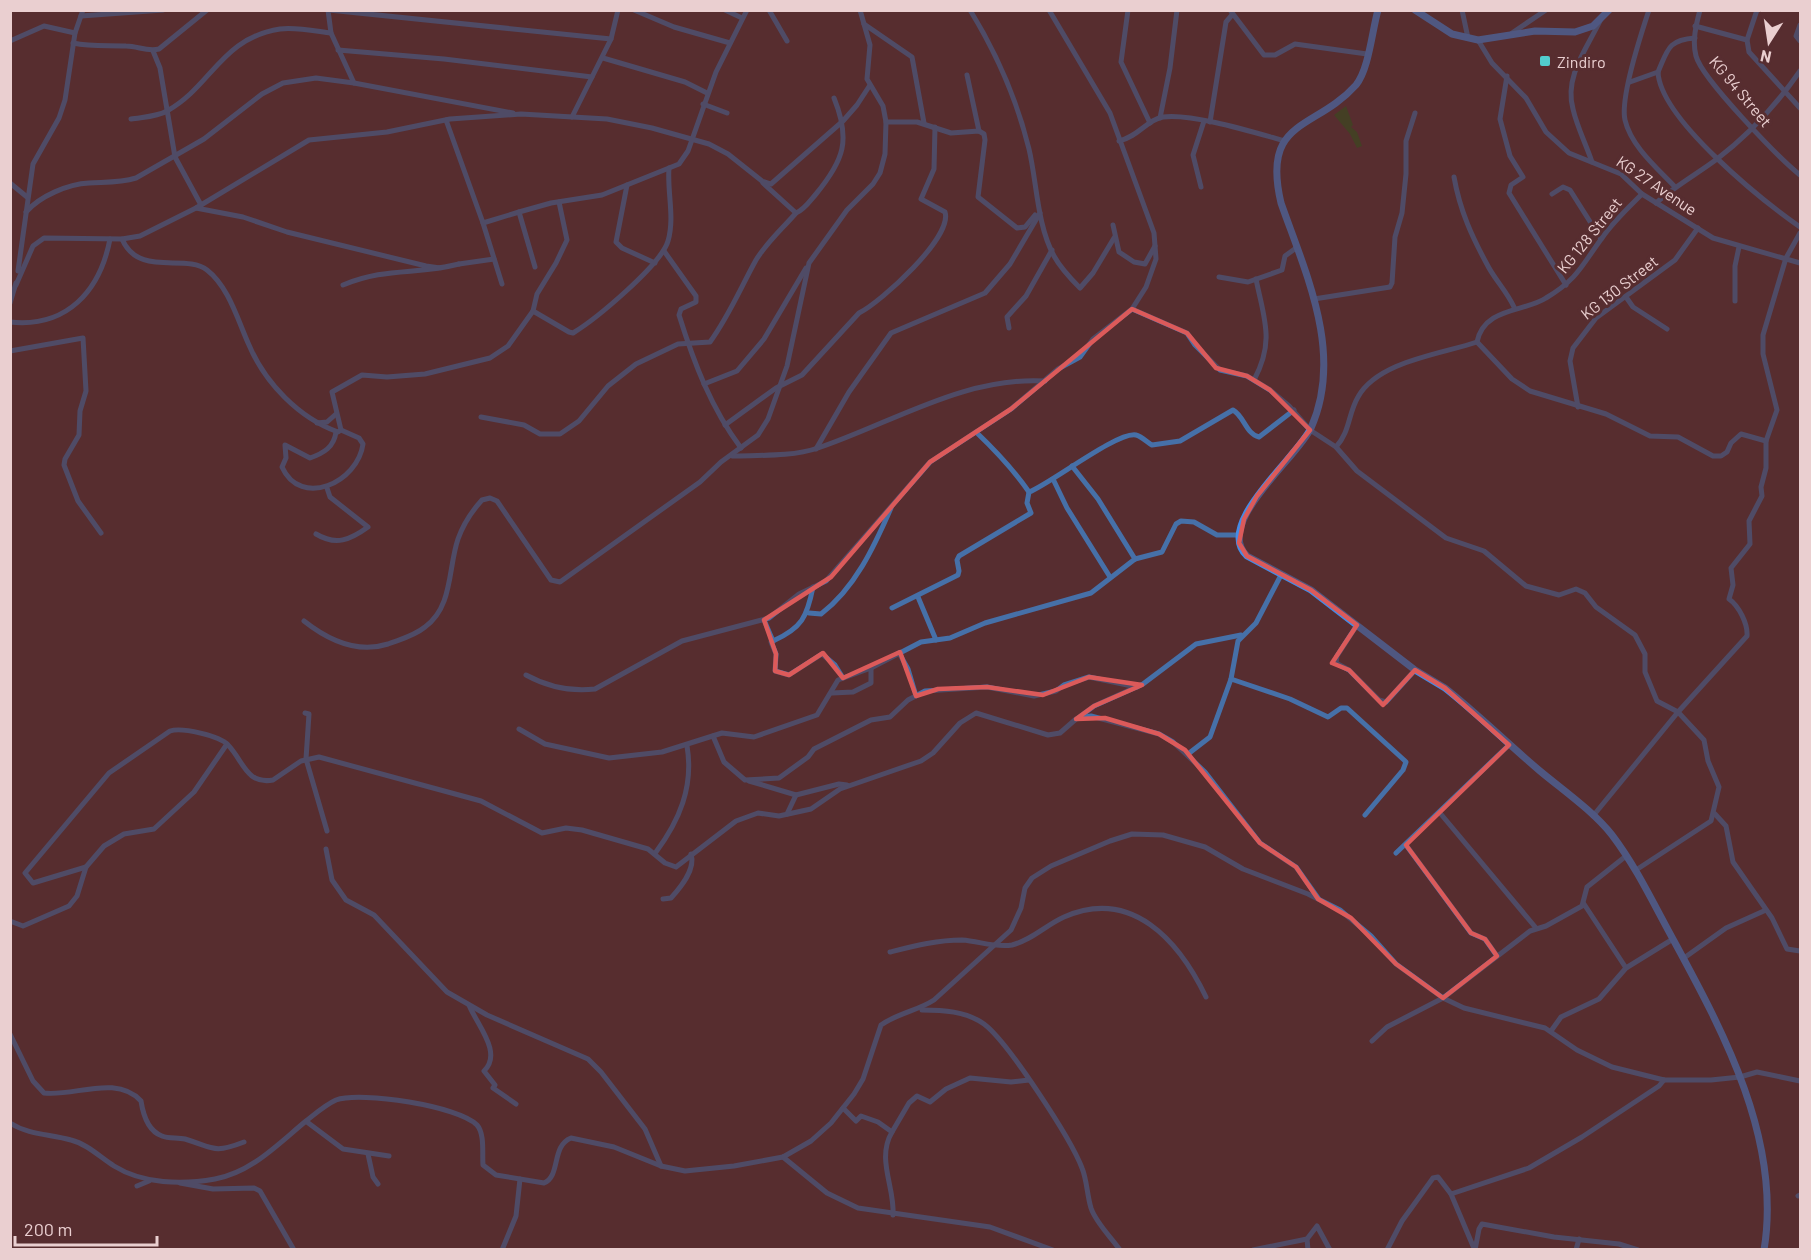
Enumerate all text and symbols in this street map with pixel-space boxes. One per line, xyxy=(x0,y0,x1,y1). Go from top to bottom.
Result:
north arrow xyxy=(1739,12,1799,72)
text: N xyxy=(1759,47,1773,68)
place label: Zindiro xyxy=(1557,52,1606,71)
street label: KG 94 Street xyxy=(1706,52,1776,130)
marker: Zindiro xyxy=(1538,54,1552,68)
street label: KG 27 Avenue xyxy=(1613,151,1701,219)
street label: KG 128 Street xyxy=(1553,193,1625,277)
street label: KG 130 Street xyxy=(1577,251,1661,323)
scale bar xyxy=(15,1209,158,1247)
text: 200 m xyxy=(24,1218,72,1240)

